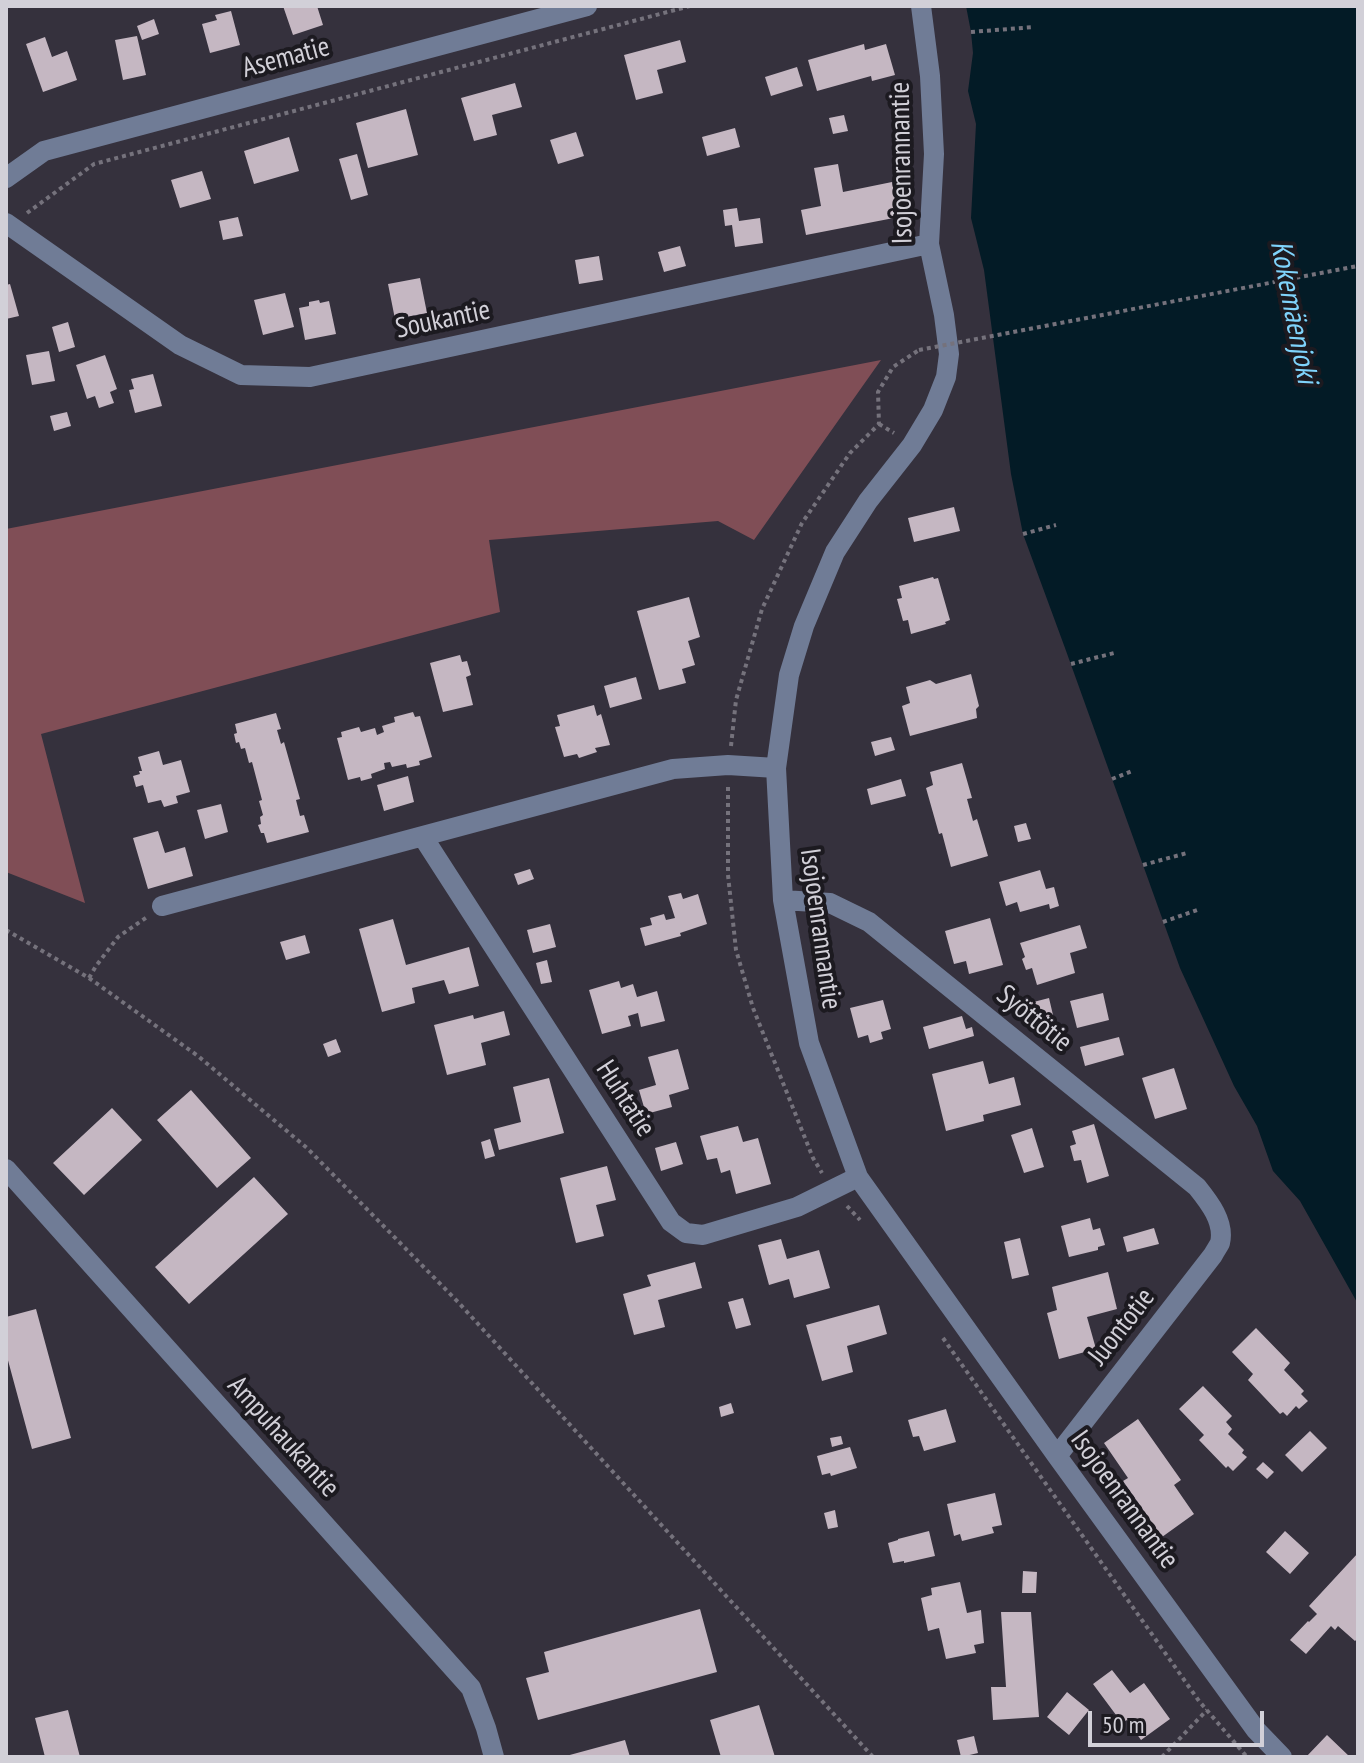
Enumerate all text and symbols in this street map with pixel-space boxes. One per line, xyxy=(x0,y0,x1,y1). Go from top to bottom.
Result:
street label: Asematie xyxy=(239,30,333,86)
street label: Isojoenrannantie xyxy=(884,82,920,244)
water label: Kokemäenjoki xyxy=(1262,237,1324,387)
street label: Soukantie xyxy=(393,294,493,346)
street label: Isojoenrannantie xyxy=(792,846,848,1012)
street label: Syöttötie xyxy=(990,978,1078,1060)
street label: Huhtatie xyxy=(588,1055,662,1143)
street label: Juontotie xyxy=(1082,1282,1162,1372)
street label: Ampuhaukantie xyxy=(220,1370,346,1504)
street label: Isojoenrannantie xyxy=(1063,1424,1185,1576)
scale bar xyxy=(1092,1695,1268,1745)
text: 50 m xyxy=(1102,1709,1144,1740)

